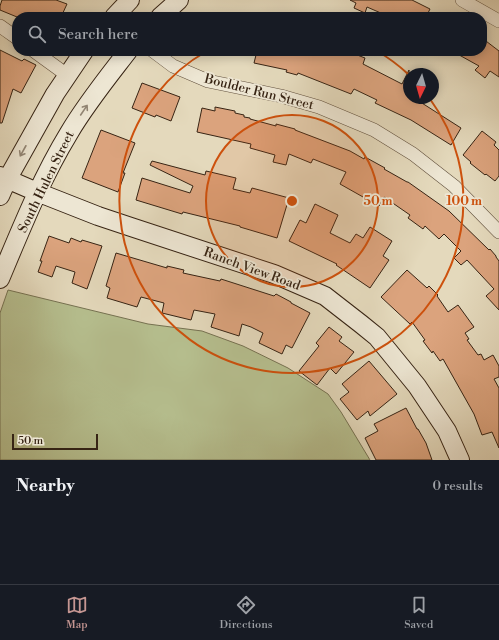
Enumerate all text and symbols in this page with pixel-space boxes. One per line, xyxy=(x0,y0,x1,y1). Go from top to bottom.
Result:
search box xyxy=(12,12,487,56)
icon: search xyxy=(26,23,48,45)
text: Search here xyxy=(58,25,138,44)
north arrow xyxy=(403,68,439,104)
street label: Boulder Run Street xyxy=(202,70,316,113)
one-way arrow xyxy=(80,104,88,115)
street label: South Hulen Street xyxy=(14,128,78,236)
one-way arrow xyxy=(18,145,26,157)
centre of rings xyxy=(285,194,299,208)
text: 50 m xyxy=(363,194,393,209)
text: 100 m xyxy=(446,194,482,209)
street label: Ranch View Road xyxy=(201,244,303,294)
scale bar xyxy=(12,432,98,451)
text: 50 m xyxy=(18,434,43,448)
text: Nearby xyxy=(16,475,75,497)
text: 0 results xyxy=(432,478,483,494)
tab: Map xyxy=(66,594,88,632)
tab: Directions xyxy=(220,594,273,632)
tab: Saved xyxy=(404,594,433,632)

